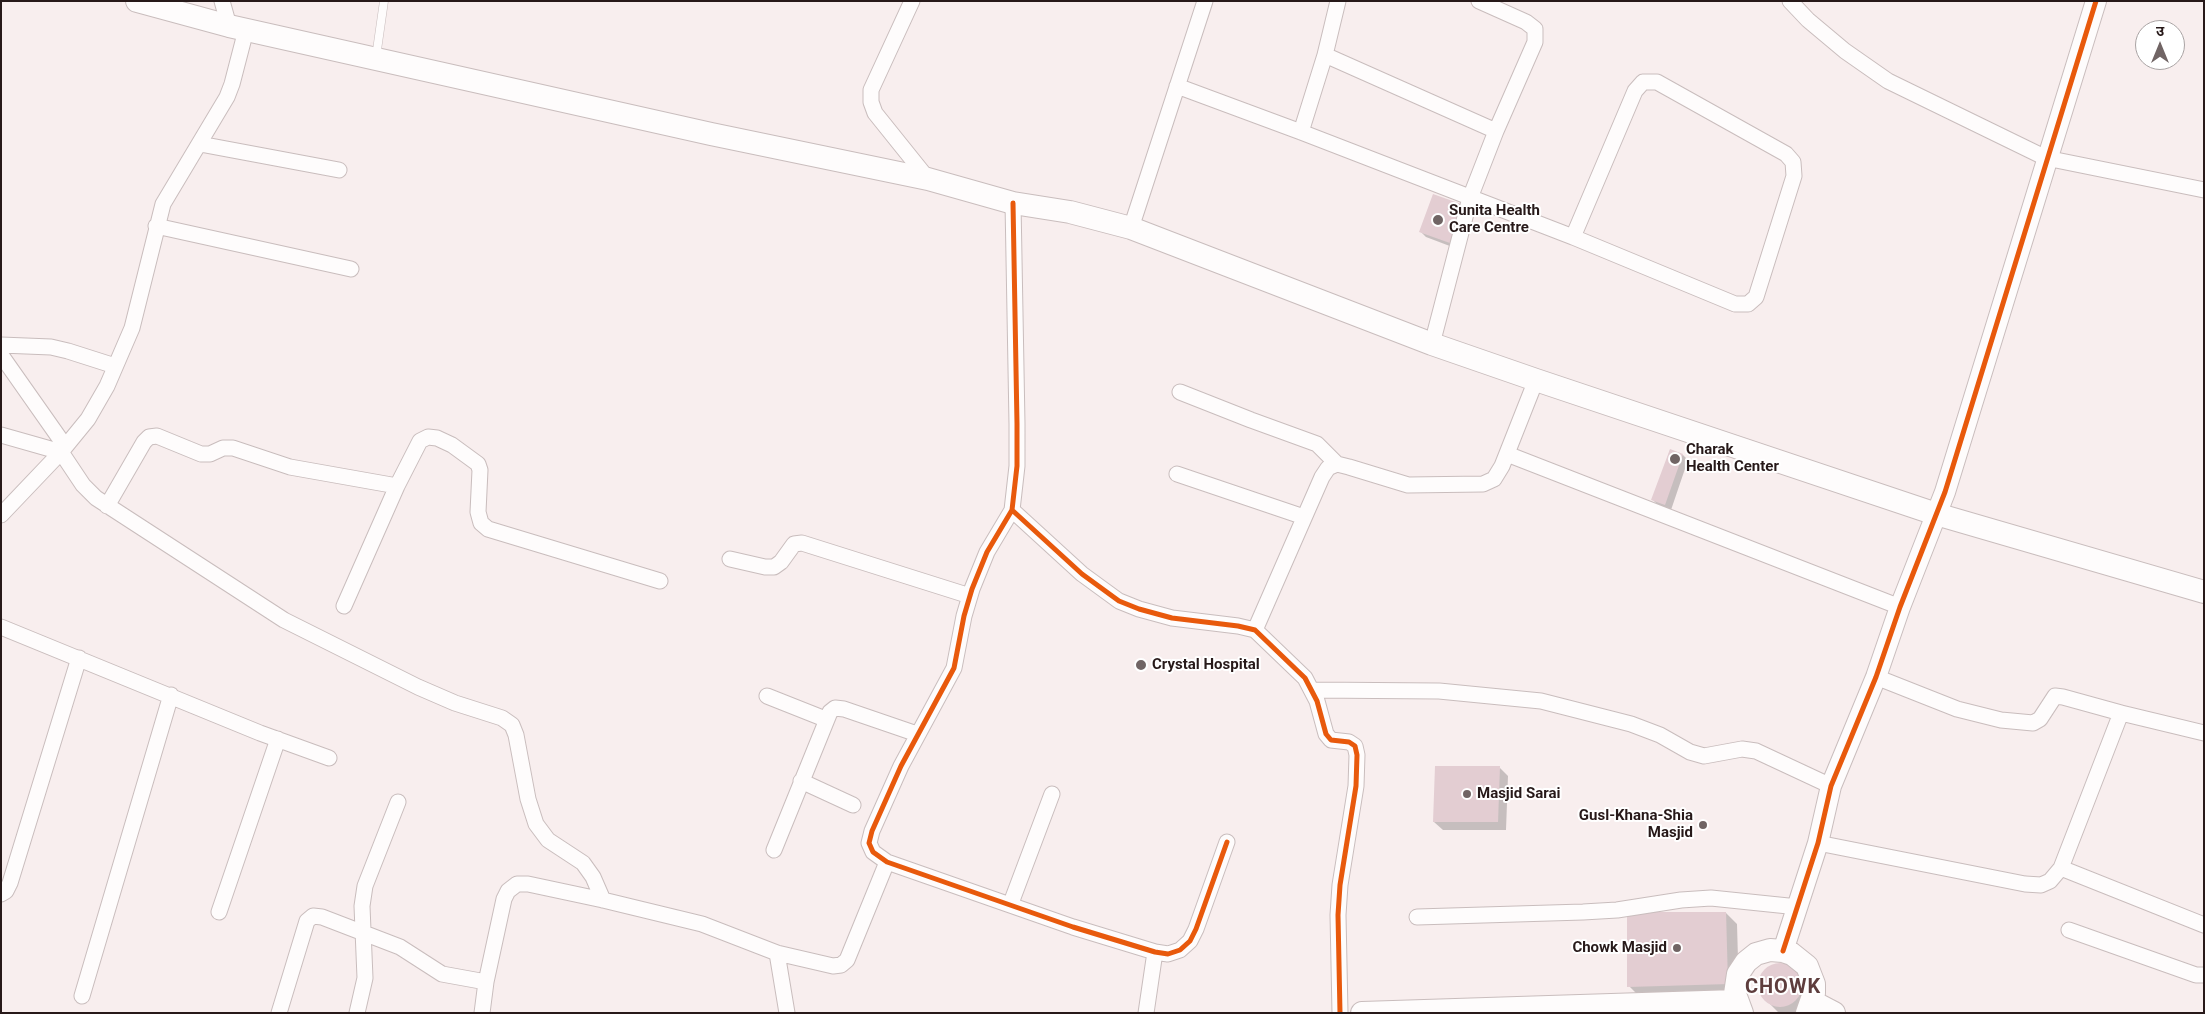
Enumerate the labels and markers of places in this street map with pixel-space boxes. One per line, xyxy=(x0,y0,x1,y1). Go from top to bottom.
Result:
place label: Sunita Health Care Centre xyxy=(1449,202,1540,237)
marker: Sunita Health Care Centre xyxy=(1431,213,1445,227)
place label: Charak Health Center xyxy=(1686,441,1779,476)
marker: Charak Health Center xyxy=(1668,452,1682,466)
place label: Crystal Hospital xyxy=(1152,656,1260,674)
marker: Crystal Hospital xyxy=(1134,658,1148,672)
place label: Masjid Sarai xyxy=(1477,785,1560,803)
marker: Masjid Sarai xyxy=(1461,788,1473,800)
place label: Gusl-Khana-Shia Masjid xyxy=(1579,807,1693,842)
marker: Gusl-Khana-Shia Masjid xyxy=(1697,819,1709,831)
place label: Chowk Masjid xyxy=(1572,939,1667,957)
marker: Chowk Masjid xyxy=(1671,942,1683,954)

